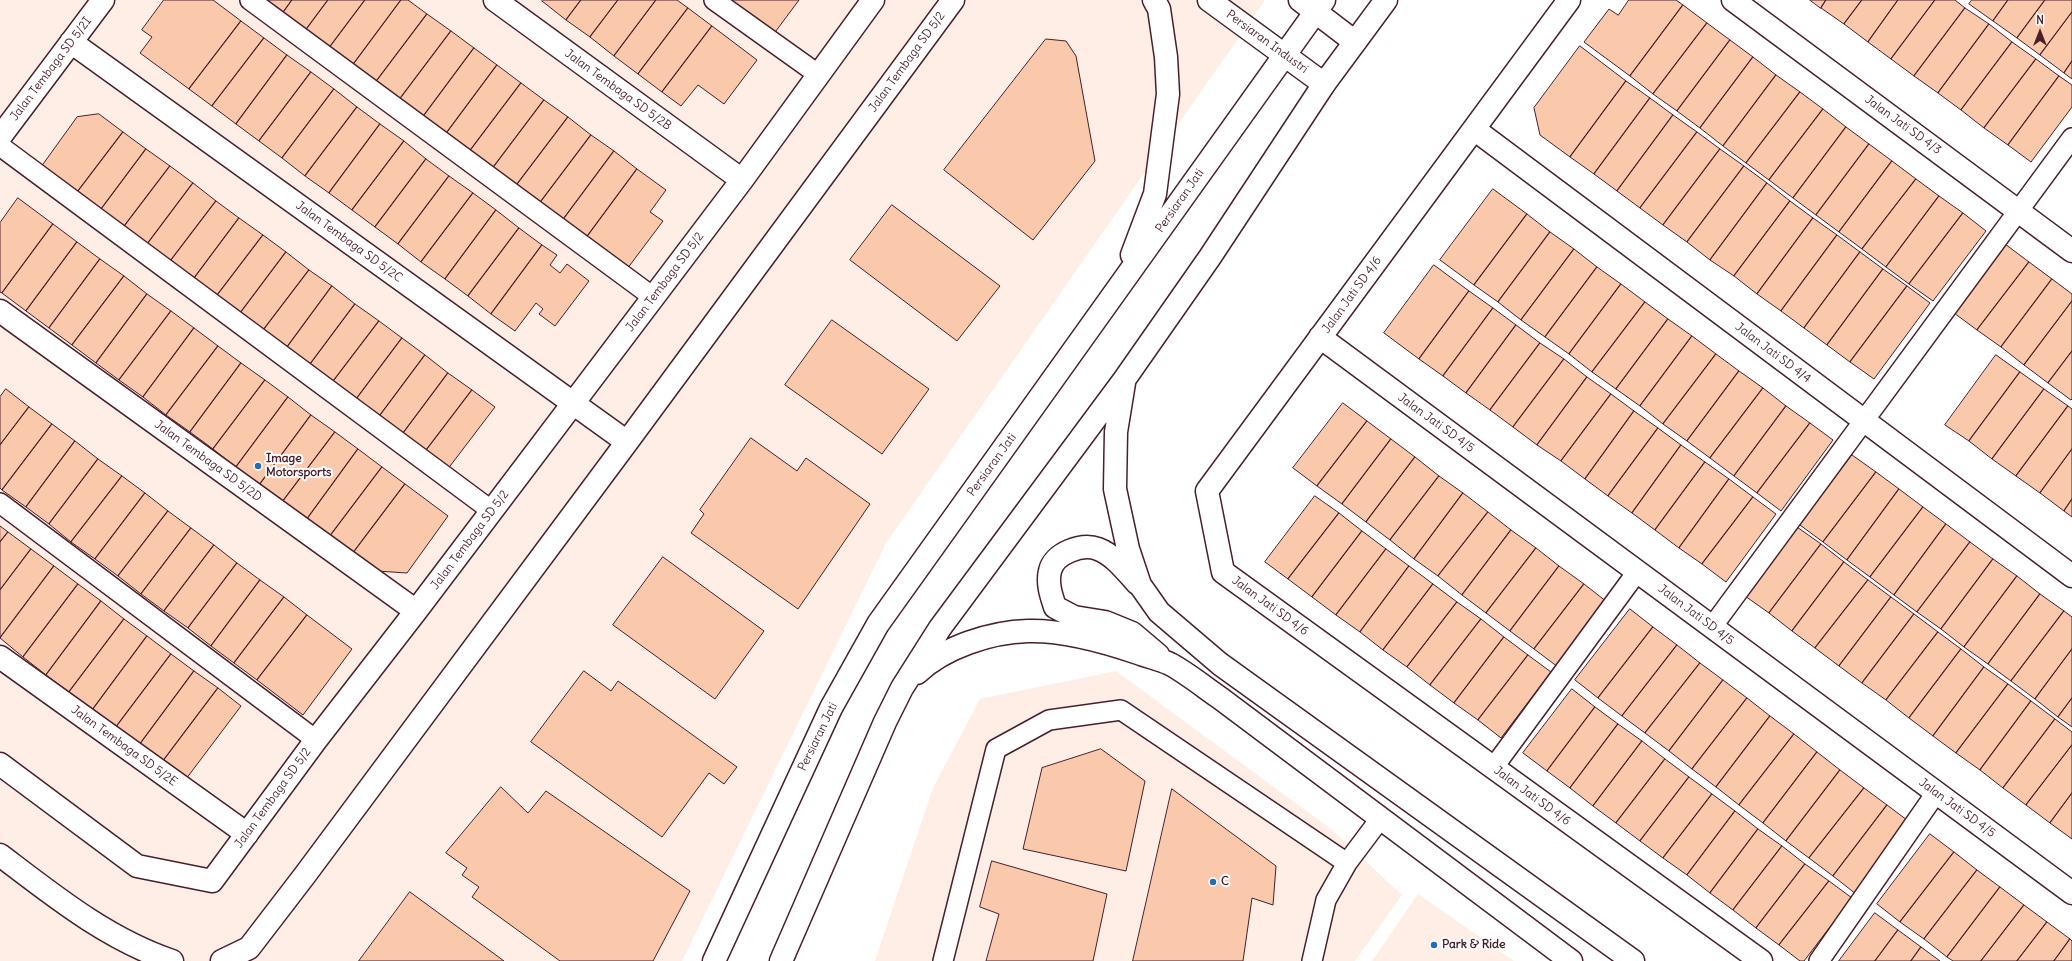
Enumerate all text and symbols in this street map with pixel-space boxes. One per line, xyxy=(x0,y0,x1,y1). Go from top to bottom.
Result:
street label: Persiaran Industri xyxy=(1223,7,1311,77)
street label: Jalan Tembaga SD 5/2 xyxy=(866,9,948,115)
north arrow xyxy=(2020,12,2060,52)
text: N xyxy=(2036,13,2044,27)
street label: Jalan Tembaga SD 5/2I xyxy=(7,15,95,123)
street label: Jalan Tembaga SD 5/2B xyxy=(562,46,674,134)
street label: Jalan Jati SD 4/3 xyxy=(1862,92,1944,158)
street label: Persiaran Jati xyxy=(1153,166,1207,236)
street label: Jalan Tembaga SD 5/2C xyxy=(293,198,405,286)
street label: Jalan Tembaga SD 5/2 xyxy=(623,230,707,334)
street label: Jalan Jati SD 4/6 xyxy=(1319,254,1385,336)
street label: Jalan Jati SD 4/4 xyxy=(1732,320,1814,386)
street label: Jalan Jati SD 4/5 xyxy=(1395,390,1477,456)
street label: Jalan Tembaga SD 5/2D xyxy=(152,417,264,505)
street label: Persiaran Jati xyxy=(964,431,1020,499)
place label: Image Motorsports xyxy=(266,452,331,480)
marker: Image Motorsports xyxy=(253,461,263,471)
street label: Jalan Tembaga SD 5/2 xyxy=(428,488,512,592)
street label: Jalan Jati SD 4/6 xyxy=(1229,573,1311,639)
street label: Jalan Jati SD 4/5 xyxy=(1655,582,1737,648)
street label: Persiaran Jati xyxy=(795,701,841,773)
street label: Jalan Tembaga SD 5/2E xyxy=(68,703,180,789)
street label: Jalan Tembaga SD 5/2 xyxy=(232,745,314,851)
street label: Jalan Jati SD 4/6 xyxy=(1491,763,1573,829)
street label: Jalan Jati SD 4/5 xyxy=(1916,775,1998,841)
place label: C xyxy=(1221,875,1229,889)
marker: C xyxy=(1208,877,1218,887)
place label: Park & Ride xyxy=(1442,938,1505,952)
marker: Park & Ride xyxy=(1429,940,1439,950)

